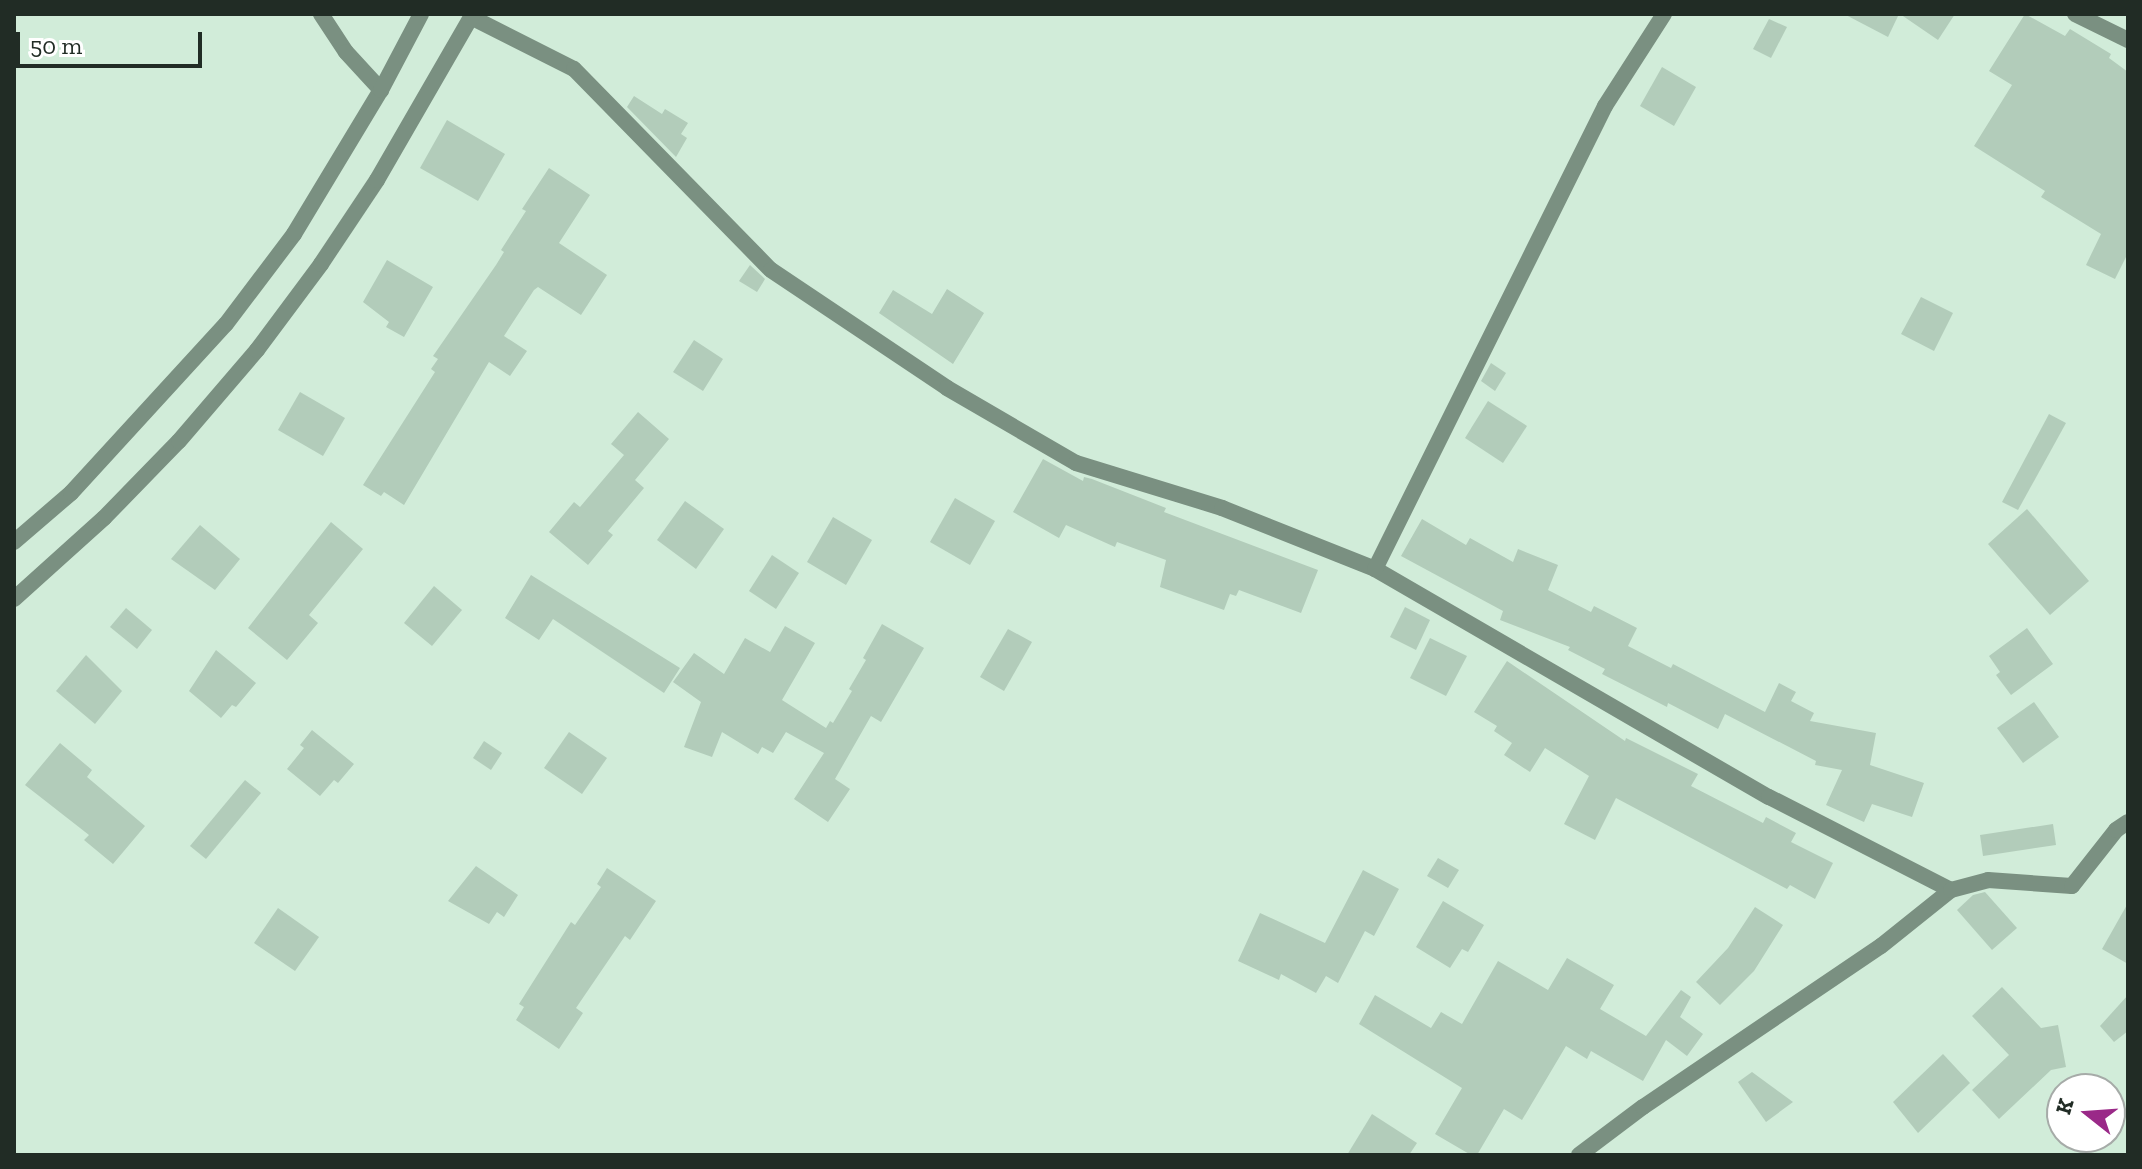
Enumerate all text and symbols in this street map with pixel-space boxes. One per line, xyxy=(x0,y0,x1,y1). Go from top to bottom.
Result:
scale bar xyxy=(20,16,206,66)
text: 50 m xyxy=(30,31,82,60)
north arrow xyxy=(2046,1073,2126,1153)
text: K xyxy=(2049,1095,2080,1117)

